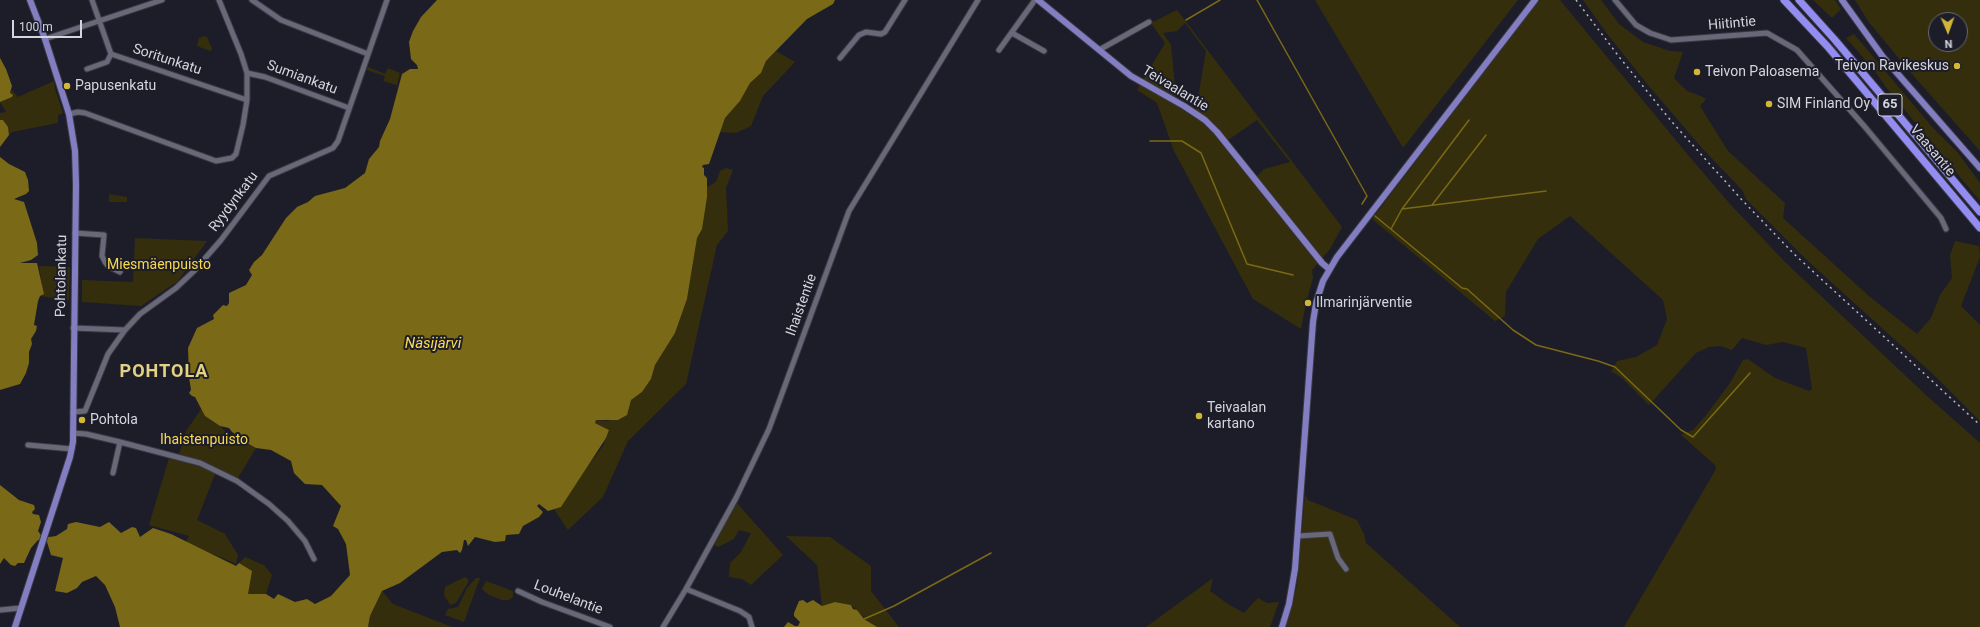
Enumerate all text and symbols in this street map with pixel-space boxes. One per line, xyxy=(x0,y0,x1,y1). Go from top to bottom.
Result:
scale bar xyxy=(14,12,84,38)
north arrow xyxy=(1928,12,1968,52)
street label: Hiitintie xyxy=(1707,14,1757,34)
text: 100 m xyxy=(19,20,53,34)
text: N xyxy=(1944,37,1953,50)
street label: Soritunkatu xyxy=(130,41,204,79)
street label: Sumiankatu xyxy=(264,57,340,99)
place label: Teivon Ravikeskus xyxy=(1835,58,1949,74)
marker: Teivon Ravikeskus xyxy=(1952,61,1962,71)
street label: Teivaalantie xyxy=(1139,63,1211,115)
place label: Teivon Paloasema xyxy=(1705,64,1819,80)
marker: Teivon Paloasema xyxy=(1692,67,1702,77)
place label: Papusenkatu xyxy=(75,78,156,94)
marker: Papusenkatu xyxy=(62,81,72,91)
road number: 65 xyxy=(1878,94,1902,116)
place label: SIM Finland Oy xyxy=(1777,96,1870,112)
marker: SIM Finland Oy xyxy=(1764,99,1774,109)
street label: Vaasantie xyxy=(1906,122,1958,180)
street label: Ryydynkatu xyxy=(206,169,262,235)
street label: Pohtolankatu xyxy=(53,235,71,317)
park label: Miesmäenpuisto xyxy=(107,257,211,273)
street label: Ihaistentie xyxy=(783,272,821,338)
place label: Ilmarinjärventie xyxy=(1316,295,1412,311)
marker: Ilmarinjärventie xyxy=(1303,298,1313,308)
water label: Näsijärvi xyxy=(405,335,461,353)
district label: POHTOLA xyxy=(120,361,208,383)
place label: Teivaalan kartano xyxy=(1207,400,1266,432)
marker: Teivaalan kartano xyxy=(1194,411,1204,421)
place label: Pohtola xyxy=(90,412,138,428)
marker: Pohtola xyxy=(77,415,87,425)
park label: Ihaistenpuisto xyxy=(160,432,248,448)
street label: Louhelantie xyxy=(531,577,605,619)

